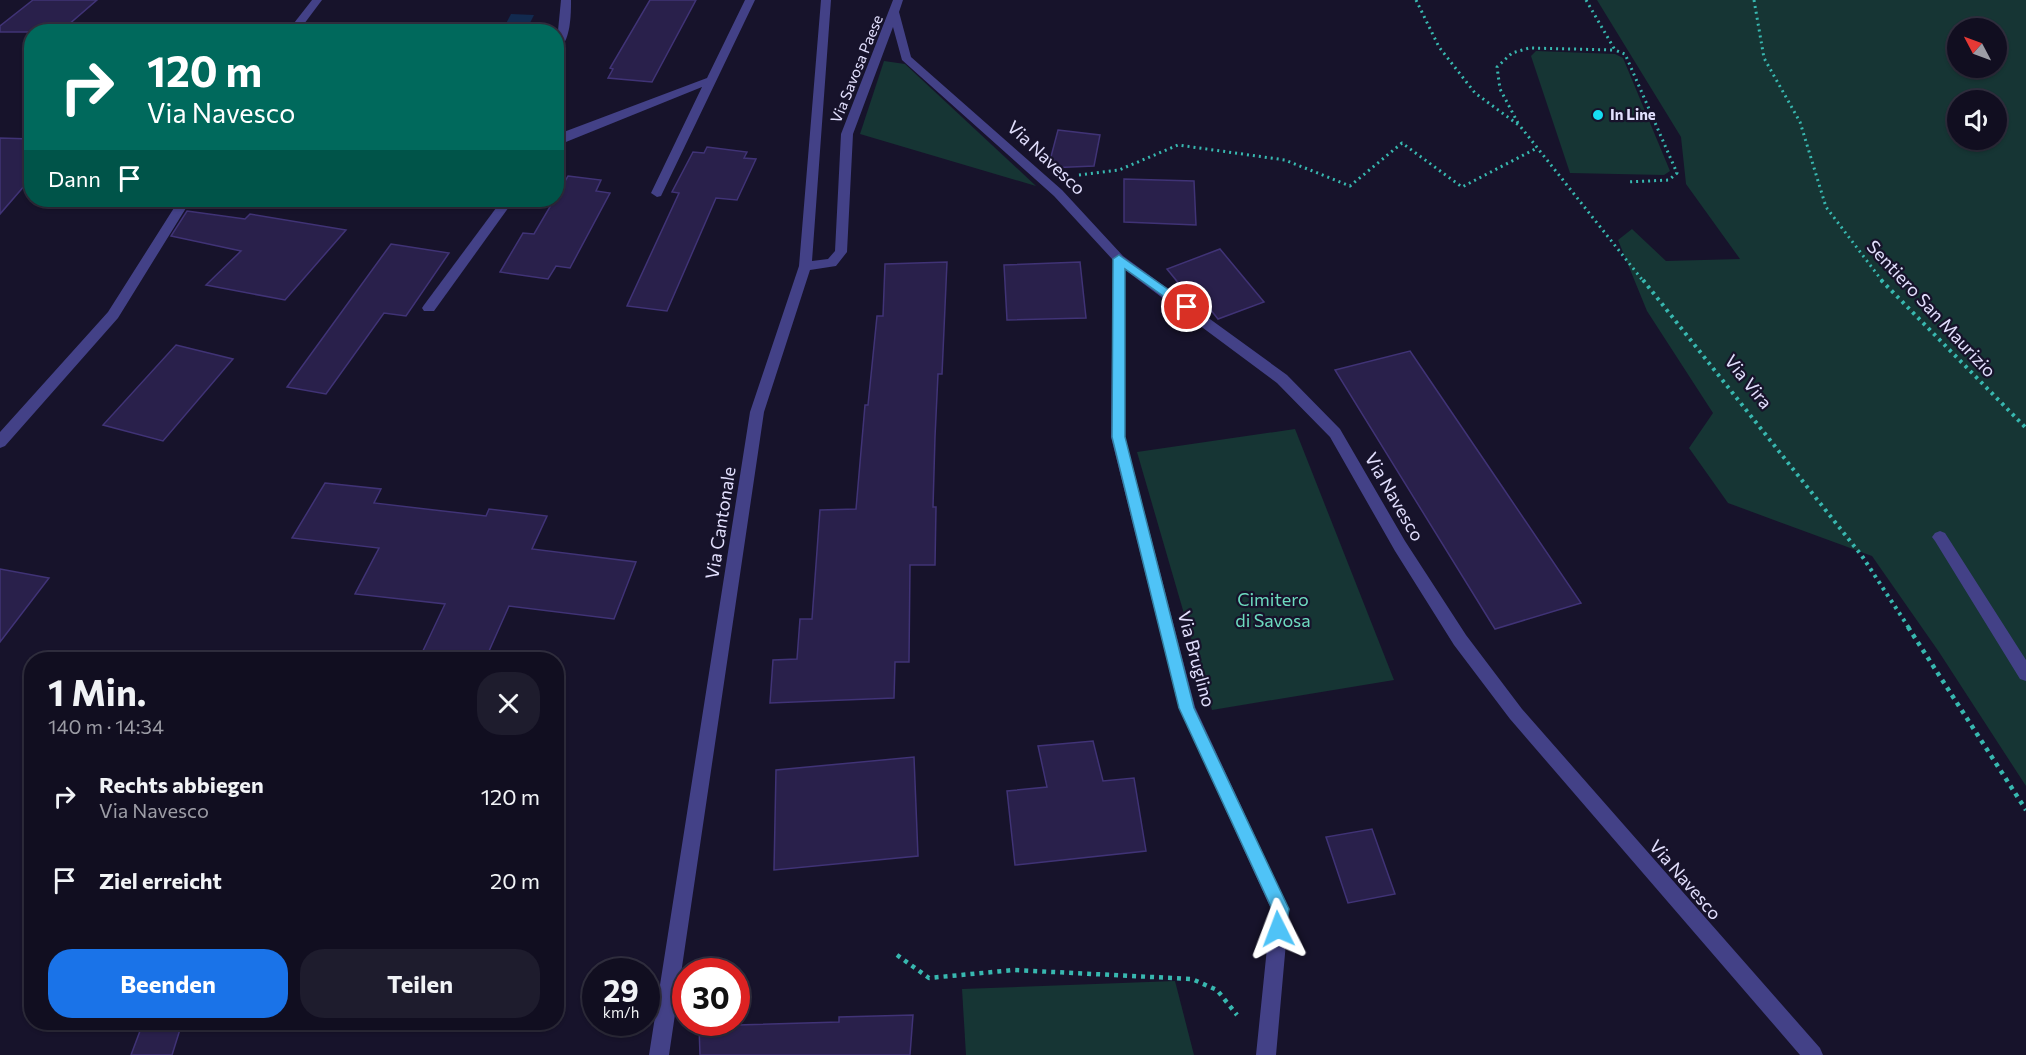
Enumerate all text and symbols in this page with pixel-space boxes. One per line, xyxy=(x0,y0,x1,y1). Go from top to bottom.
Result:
street label: Via Savosa Paese xyxy=(826,12,886,125)
north arrow xyxy=(1947,18,2007,78)
map controls xyxy=(1947,18,2007,150)
text: 120 m xyxy=(147,44,262,96)
icon: right xyxy=(48,48,126,126)
button: sound xyxy=(1947,90,2007,150)
text: Via Navesco xyxy=(147,96,295,129)
place label: In Line xyxy=(1610,105,1656,123)
marker: In Line xyxy=(1591,108,1605,122)
street label: Via Navesco xyxy=(1003,116,1090,199)
icon: arrive xyxy=(113,162,146,195)
text: Dann xyxy=(48,165,101,192)
street label: Sentiero San Maurizio xyxy=(1863,235,2001,381)
pin xyxy=(1161,281,1212,332)
icon: arrive xyxy=(1170,290,1203,323)
street label: Via Vira xyxy=(1720,350,1777,413)
street label: Via Navesco xyxy=(1361,448,1429,545)
street label: Via Cantonale xyxy=(700,465,740,581)
park label: Cimitero di Savosa xyxy=(1235,588,1311,631)
street label: Via Bruglino xyxy=(1174,608,1220,709)
text: 1 Min. xyxy=(48,669,146,713)
button: close xyxy=(477,672,540,735)
text: 140 m · 14:34 xyxy=(48,714,164,738)
text: Rechts abbiegen xyxy=(99,771,264,798)
icon: right xyxy=(48,780,81,813)
text: 120 m xyxy=(481,783,540,810)
text: Via Navesco xyxy=(99,798,209,822)
street label: Via Navesco xyxy=(1645,835,1726,924)
icon: arrive xyxy=(48,864,81,897)
text: Ziel erreicht xyxy=(99,867,222,894)
text: 20 m xyxy=(490,867,540,894)
position arrow xyxy=(1246,897,1310,961)
button: Beenden xyxy=(48,949,288,1018)
button: Teilen xyxy=(300,949,540,1018)
speed limit sign: 30 xyxy=(672,958,750,1036)
text: 29 xyxy=(603,971,639,1008)
text: km/h xyxy=(603,1003,639,1021)

